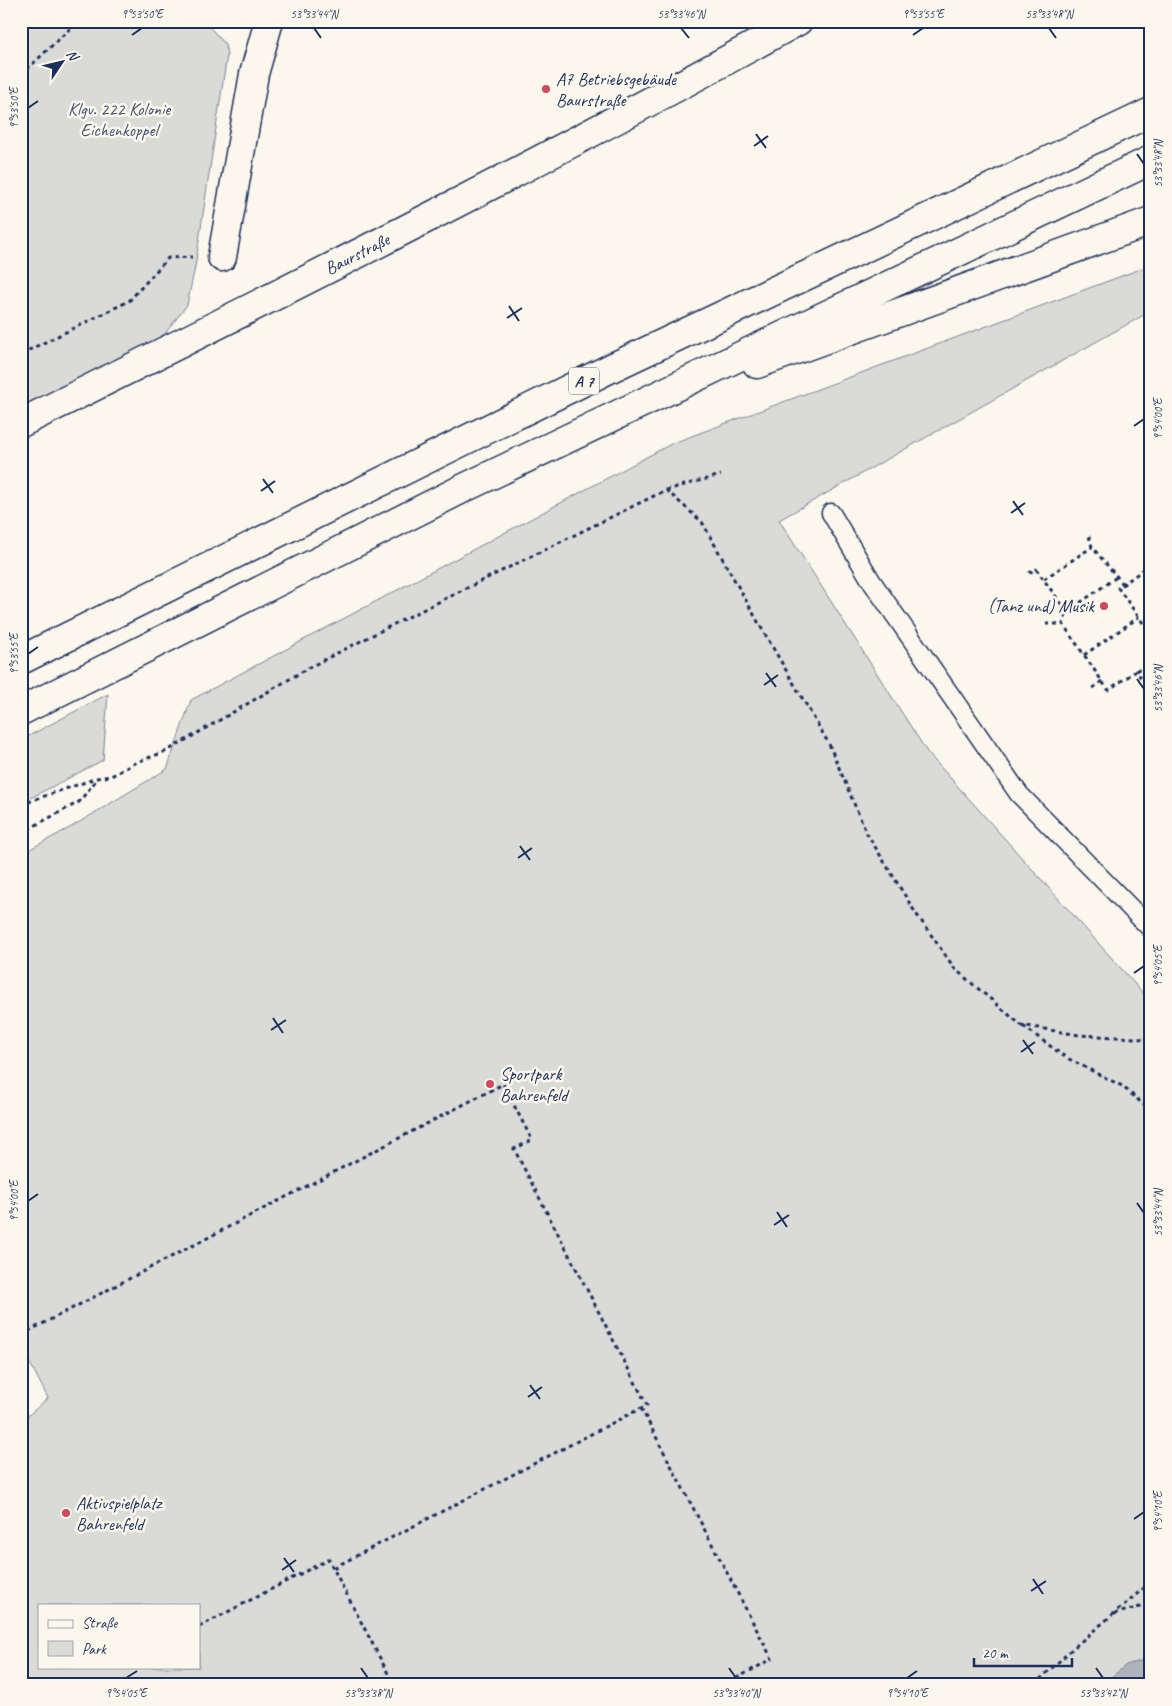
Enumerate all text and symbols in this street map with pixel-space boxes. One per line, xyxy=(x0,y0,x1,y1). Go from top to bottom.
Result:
text: 9°53'50"E xyxy=(122,6,164,22)
text: 53°33'44"N xyxy=(290,6,339,22)
text: 53°33'46"N xyxy=(657,6,706,22)
text: 9°53'55"E xyxy=(903,6,945,22)
text: 53°33'48"N xyxy=(1025,6,1074,22)
north arrow xyxy=(38,38,88,88)
text: N xyxy=(63,46,83,65)
place label: A7 Betriebsgebäude Baurstraße xyxy=(556,68,677,111)
marker: A7 Betriebsgebäude Baurstraße xyxy=(540,83,552,95)
text: 9°53'50"E xyxy=(6,86,22,129)
park label: Klgv. 222 Kolonie Eichenkoppel xyxy=(68,98,171,141)
text: 53°33'48"N xyxy=(1150,139,1166,188)
street label: Baurstraße xyxy=(321,228,394,280)
road number: A 7 xyxy=(569,368,599,394)
text: 9°54'00"E xyxy=(1150,397,1166,440)
place label: (Tanz und) Musik xyxy=(988,595,1095,617)
marker: (Tanz und) Musik xyxy=(1098,600,1110,612)
text: 9°53'55"E xyxy=(6,632,22,675)
text: 53°33'46"N xyxy=(1150,664,1166,713)
text: 9°54'05"E xyxy=(1150,944,1166,987)
place label: Sportpark Bahrenfeld xyxy=(500,1063,570,1106)
marker: Sportpark Bahrenfeld xyxy=(484,1078,496,1090)
text: 9°54'00"E xyxy=(6,1179,22,1222)
text: 53°33'44"N xyxy=(1150,1188,1166,1237)
text: 9°54'10"E xyxy=(1150,1490,1166,1533)
place label: Aktivspielplatz Bahrenfeld xyxy=(76,1492,164,1535)
marker: Aktivspielplatz Bahrenfeld xyxy=(60,1507,72,1519)
legend xyxy=(38,1604,200,1668)
text: Straße xyxy=(82,1614,118,1633)
scale bar xyxy=(974,1636,1072,1668)
text: Park xyxy=(82,1640,107,1659)
text: 20 m xyxy=(982,1644,1009,1663)
text: 9°54'05"E xyxy=(106,1685,148,1701)
text: 53°33'38"N xyxy=(344,1685,393,1701)
text: 53°33'40"N xyxy=(712,1685,761,1701)
text: 9°54'10"E xyxy=(887,1685,929,1701)
text: 53°33'42"N xyxy=(1079,1685,1128,1701)

